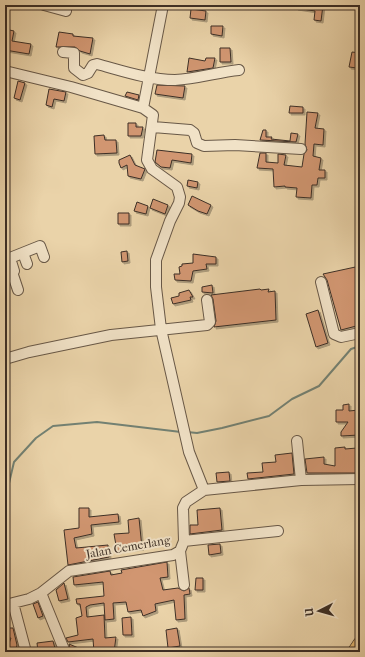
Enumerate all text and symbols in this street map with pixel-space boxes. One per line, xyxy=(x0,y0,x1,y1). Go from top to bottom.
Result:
street label: Jalan Cemerlang xyxy=(84,533,172,561)
north arrow xyxy=(299,591,339,631)
text: U xyxy=(303,607,317,618)

